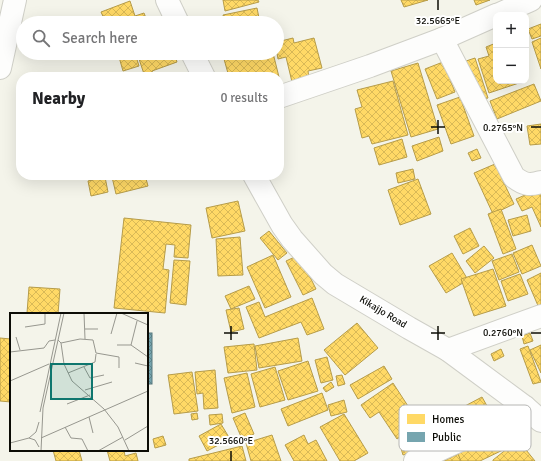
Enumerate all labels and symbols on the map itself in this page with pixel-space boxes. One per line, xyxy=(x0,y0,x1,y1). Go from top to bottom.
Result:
text: 32.5665°E xyxy=(416,15,461,27)
text: 0.2765°N xyxy=(483,122,523,134)
street label: Kikajjo Road xyxy=(357,293,409,331)
inset map xyxy=(10,313,148,451)
text: 0.2760°N xyxy=(483,327,523,339)
legend xyxy=(399,405,531,451)
text: Homes xyxy=(432,413,464,426)
text: Public xyxy=(432,431,461,444)
text: 32.5660°E xyxy=(209,435,254,447)

